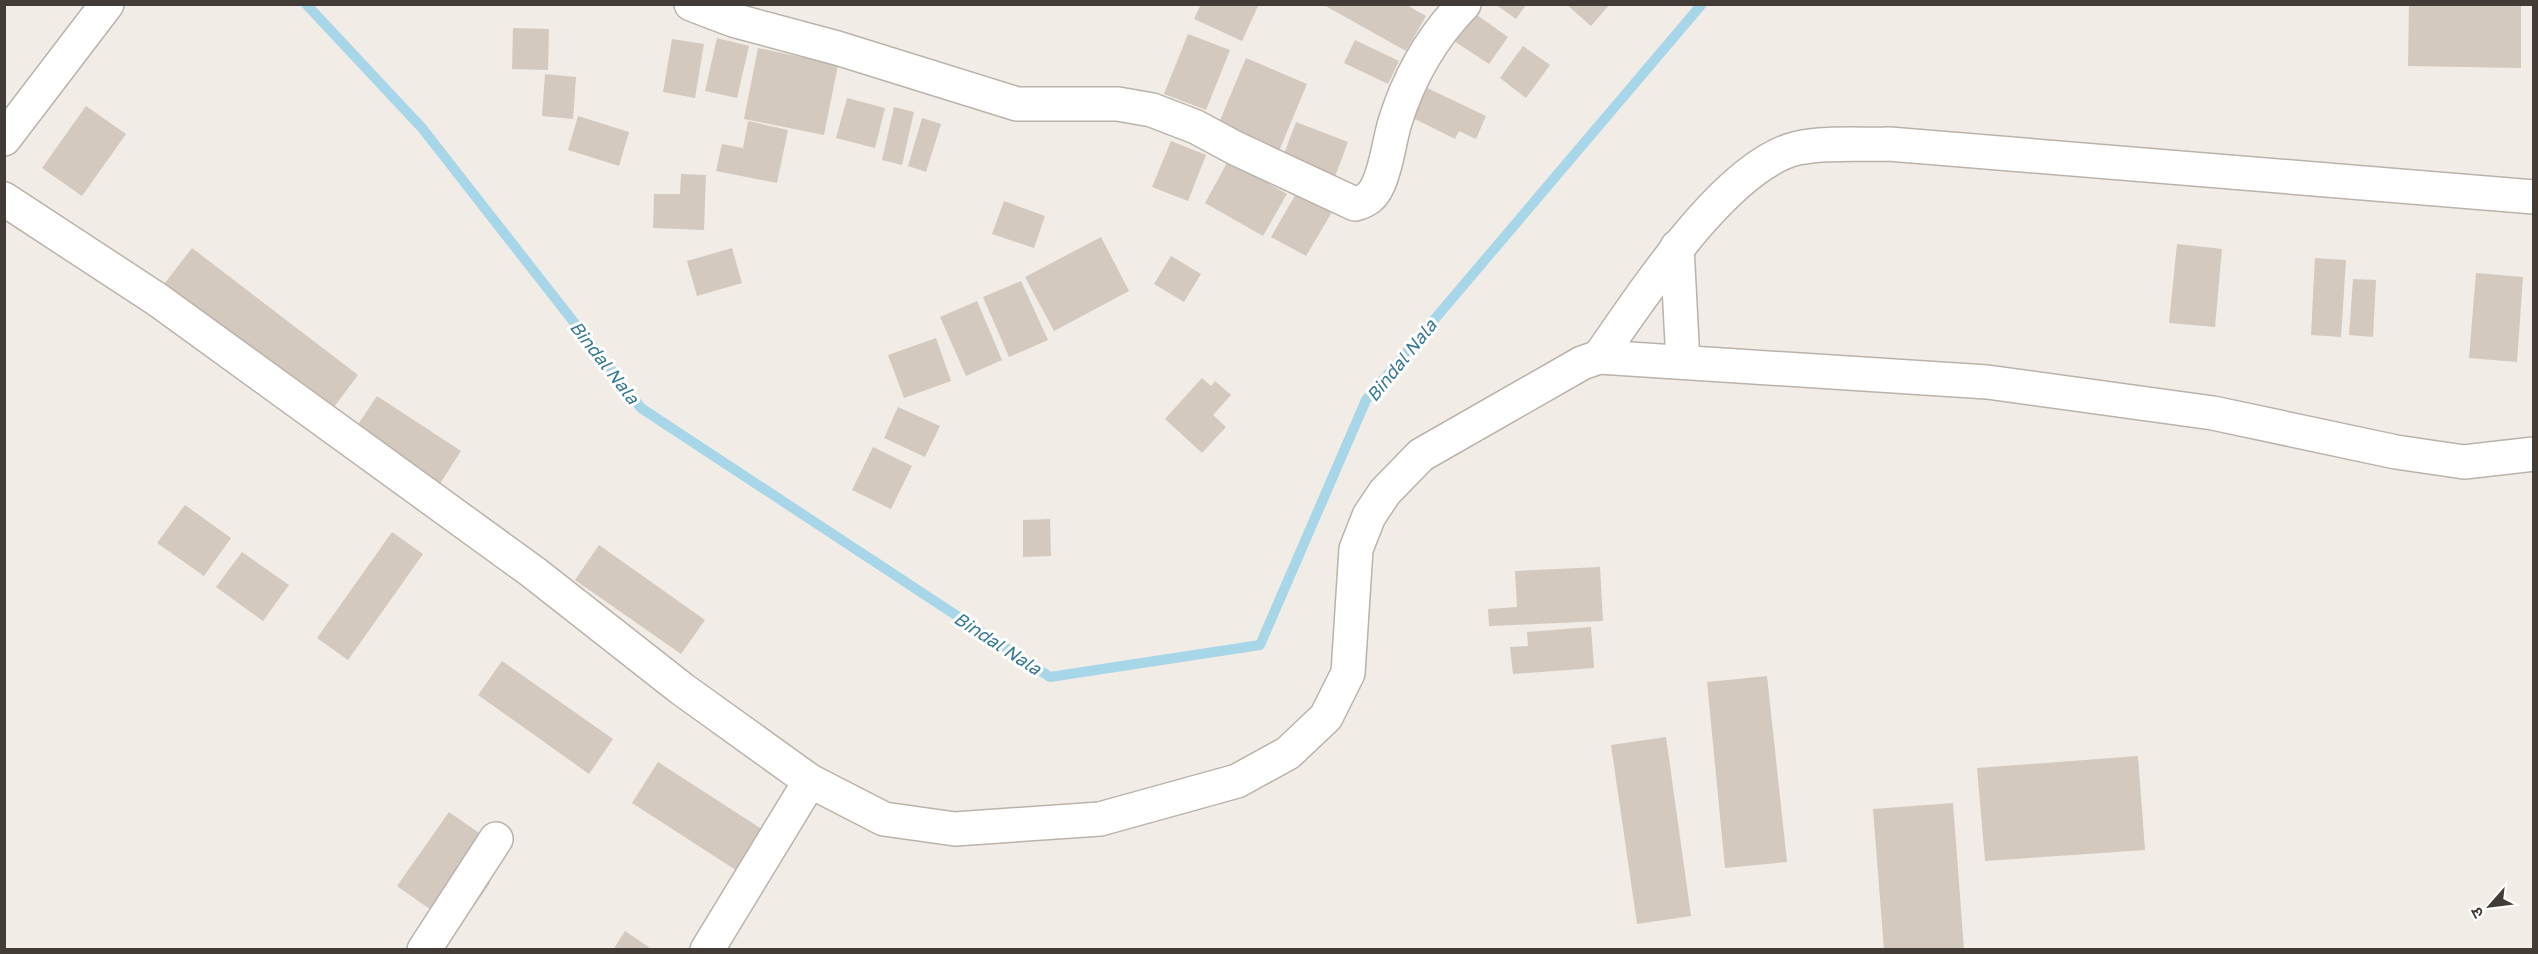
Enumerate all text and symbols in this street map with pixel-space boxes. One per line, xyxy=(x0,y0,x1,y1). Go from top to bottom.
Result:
water label: Bindal Nala xyxy=(1361,314,1441,405)
water label: Bindal Nala xyxy=(566,316,645,409)
water label: Bindal Nala xyxy=(950,607,1046,680)
north arrow xyxy=(2460,876,2520,936)
text: उ xyxy=(2465,904,2488,922)

